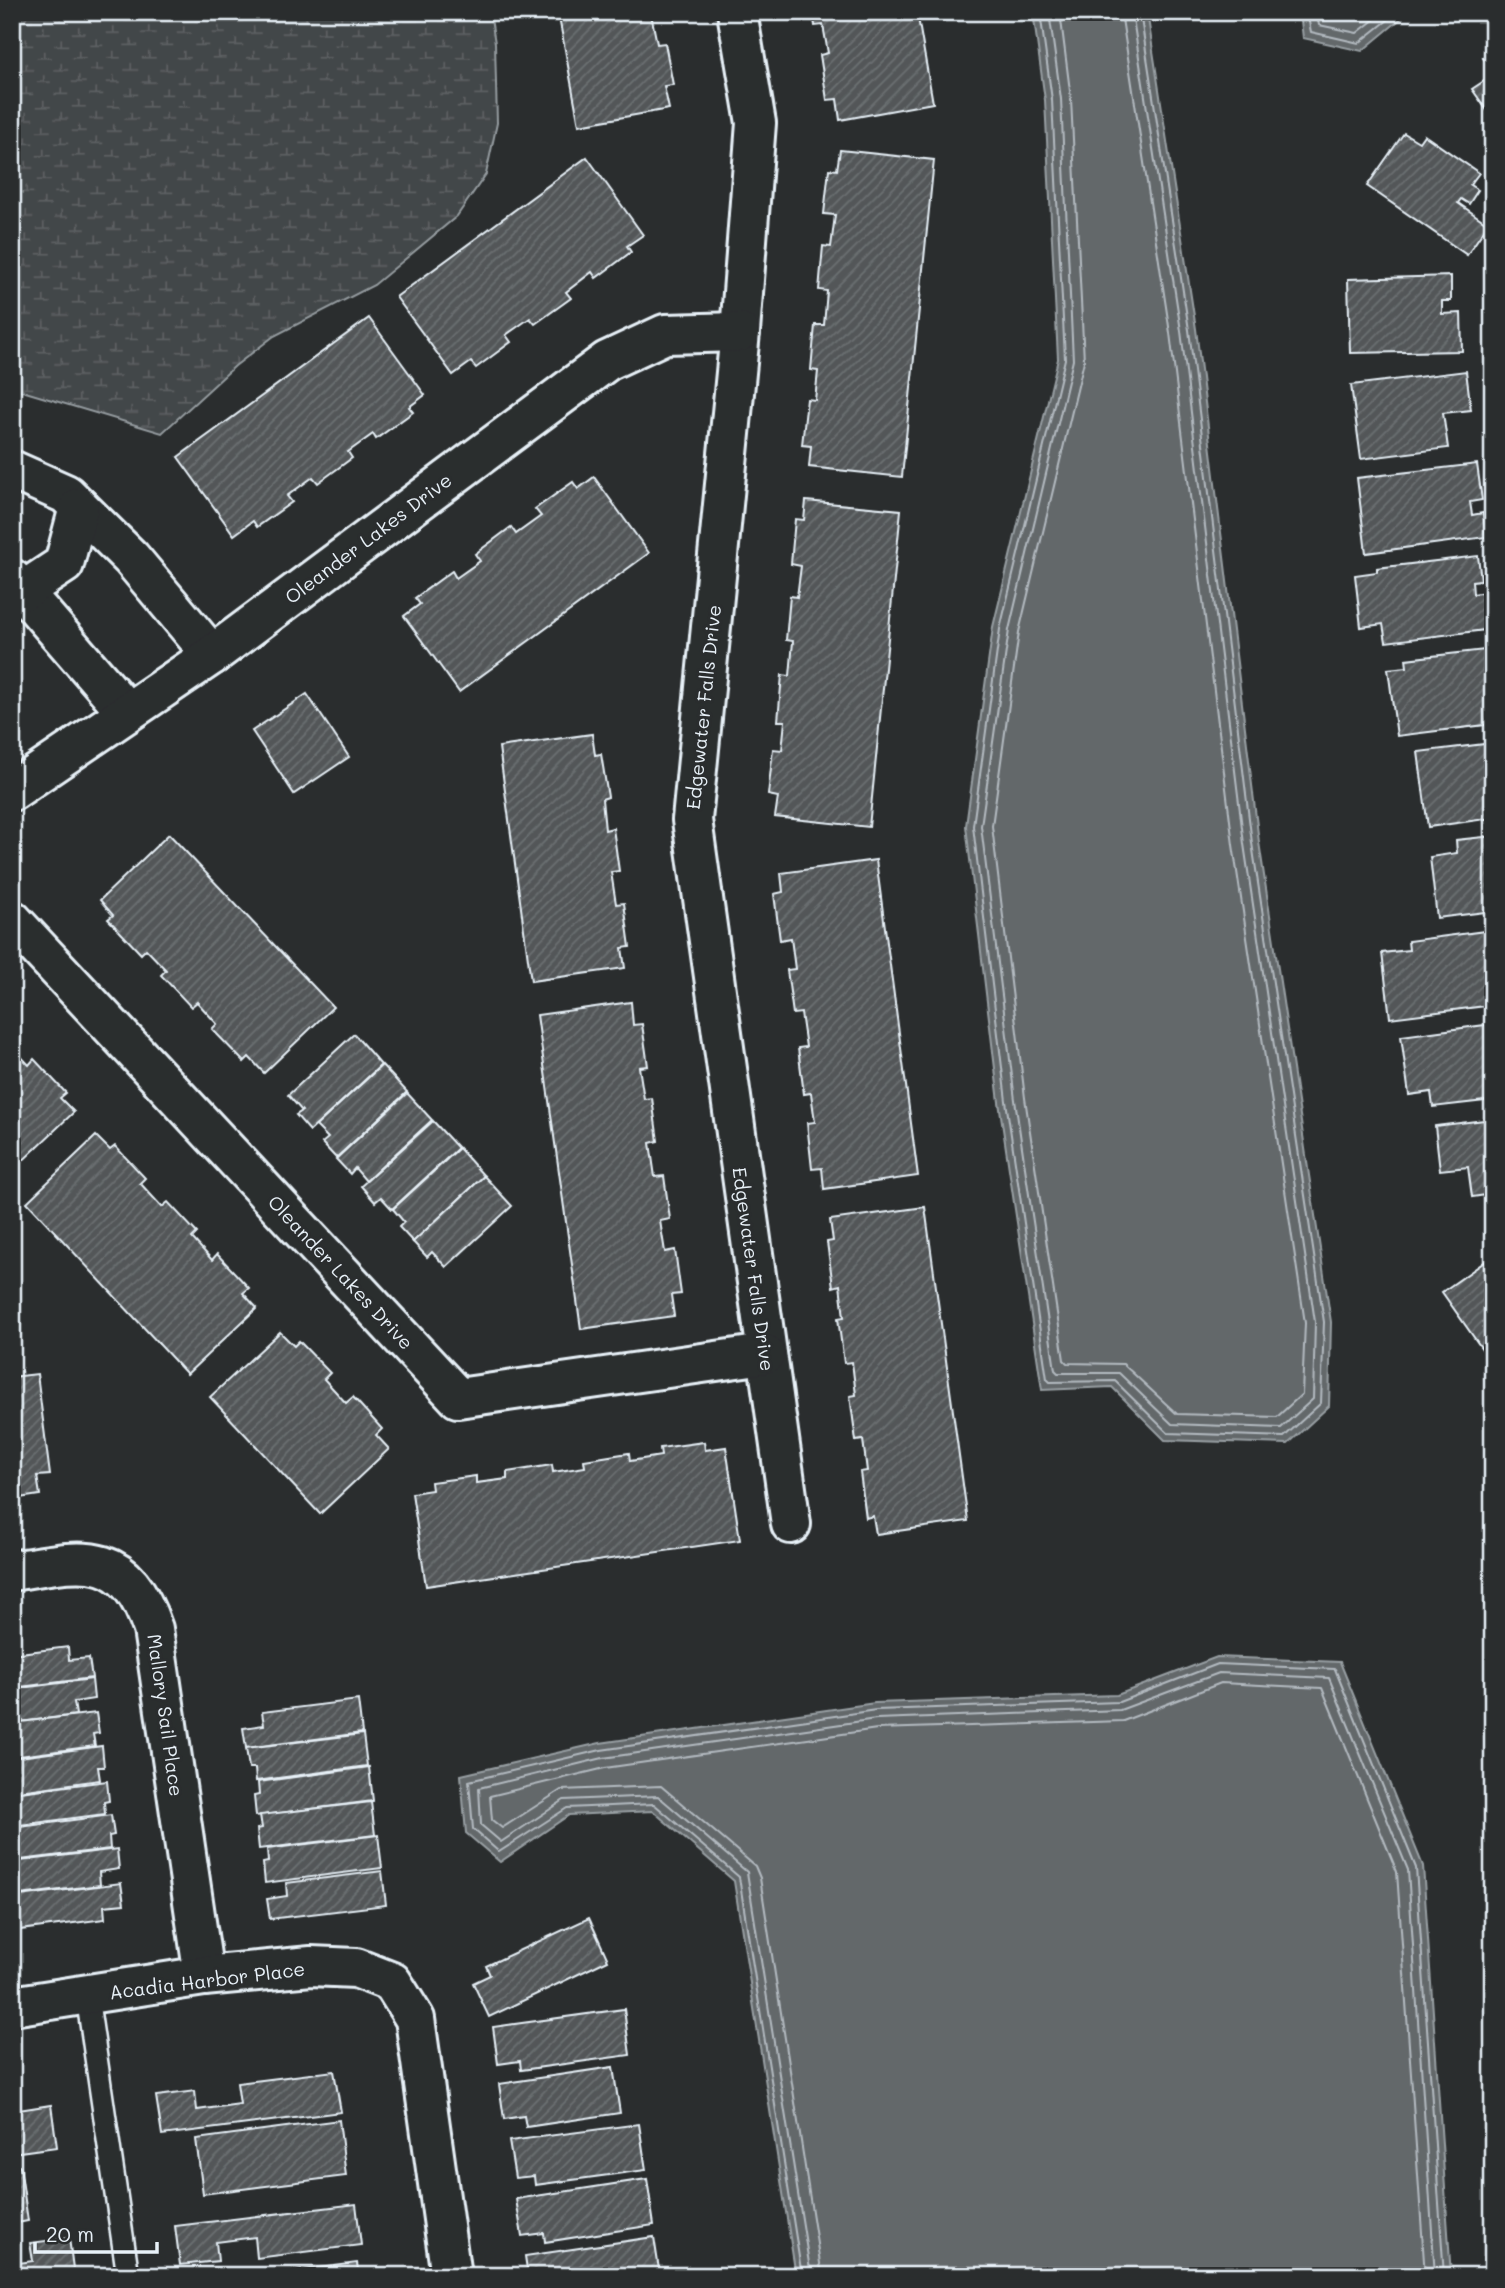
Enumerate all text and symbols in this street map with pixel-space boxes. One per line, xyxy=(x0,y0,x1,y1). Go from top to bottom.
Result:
street label: Oleander Lakes Drive xyxy=(280,467,456,609)
street label: Edgewater Falls Drive xyxy=(680,603,726,811)
street label: Edgewater Falls Drive xyxy=(727,1165,781,1373)
street label: Oleander Lakes Drive xyxy=(263,1189,419,1355)
street label: Mallory Sail Place xyxy=(142,1632,190,1798)
street label: Acadia Harbor Place xyxy=(108,1956,306,2004)
scale bar xyxy=(35,2211,158,2255)
text: 20 m xyxy=(46,2220,94,2247)

